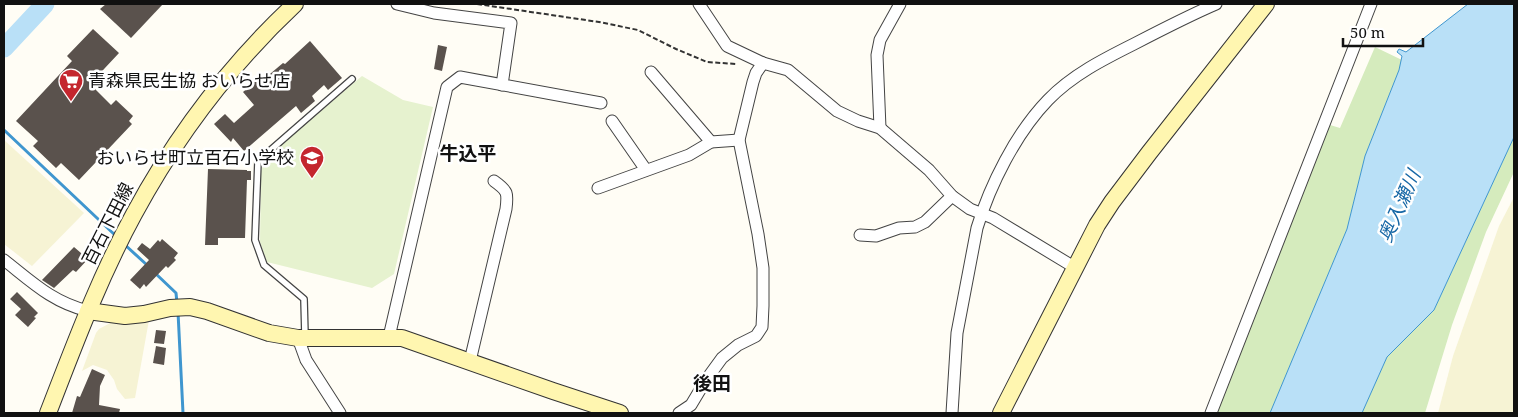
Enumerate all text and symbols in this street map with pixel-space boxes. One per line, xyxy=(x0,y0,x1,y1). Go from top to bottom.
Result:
scale bar xyxy=(1343,15,1423,47)
text: 50 m xyxy=(1350,22,1385,42)
supermarket icon: 青森県民生協 おいらせ店 xyxy=(58,68,84,102)
place label: 青森県民生協 おいらせ店 xyxy=(88,68,290,92)
district label: 牛込平 xyxy=(439,140,497,166)
place label: おいらせ町立百石小学校 xyxy=(96,145,294,169)
school or university icon: おいらせ町立百石小学校 xyxy=(299,145,325,179)
water label: 奥入瀬川 xyxy=(1372,164,1427,246)
street label: 百石下田線 xyxy=(76,178,138,269)
district label: 後田 xyxy=(693,370,731,396)

